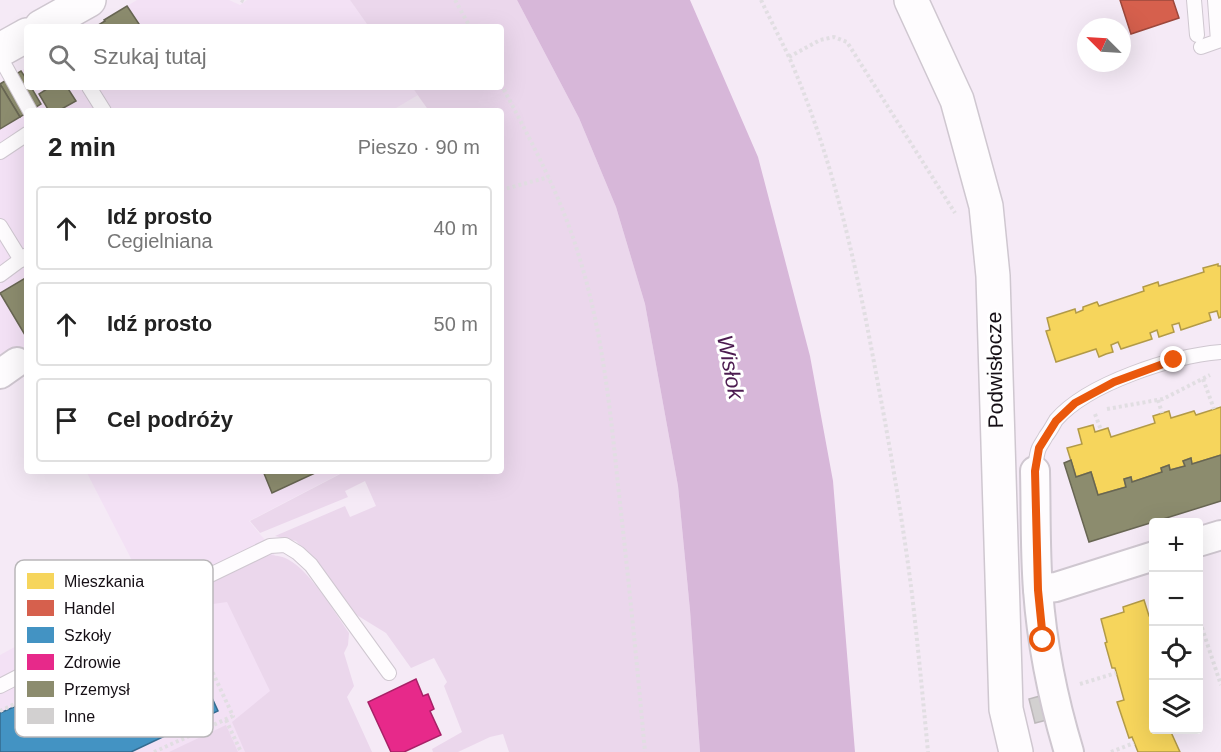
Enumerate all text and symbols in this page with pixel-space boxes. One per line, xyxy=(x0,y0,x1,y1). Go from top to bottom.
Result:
north arrow xyxy=(1077,18,1131,72)
search box xyxy=(24,24,504,90)
icon: search xyxy=(45,41,78,74)
text: Szukaj tutaj xyxy=(93,44,207,69)
text: 2 min xyxy=(48,132,116,162)
text: Pieszo · 90 m xyxy=(358,136,480,158)
text: Idź prosto xyxy=(107,204,212,229)
icon: ahead xyxy=(50,212,83,245)
text: 40 m xyxy=(434,217,478,239)
text: Cegielniana xyxy=(107,230,213,252)
icon: ahead xyxy=(50,308,83,341)
text: Idź prosto xyxy=(107,311,212,336)
street label: Podwisłocze xyxy=(982,311,1007,429)
text: 50 m xyxy=(434,313,478,335)
water label: Wisłok xyxy=(712,333,749,402)
route end xyxy=(1160,346,1186,372)
icon: arrive xyxy=(50,404,83,437)
text: Cel podróży xyxy=(107,407,233,432)
map controls xyxy=(1149,518,1203,734)
button: + xyxy=(1149,518,1203,572)
legend xyxy=(15,560,213,737)
button: − xyxy=(1149,572,1203,626)
text: Mieszkania xyxy=(64,573,144,590)
text: Handel xyxy=(64,600,115,617)
route start xyxy=(1029,626,1055,652)
button: locate xyxy=(1149,626,1203,680)
text: Szkoły xyxy=(64,627,111,644)
text: Zdrowie xyxy=(64,654,121,671)
button: layers xyxy=(1149,680,1203,734)
text: Przemysł xyxy=(64,681,130,698)
text: Inne xyxy=(64,708,95,725)

